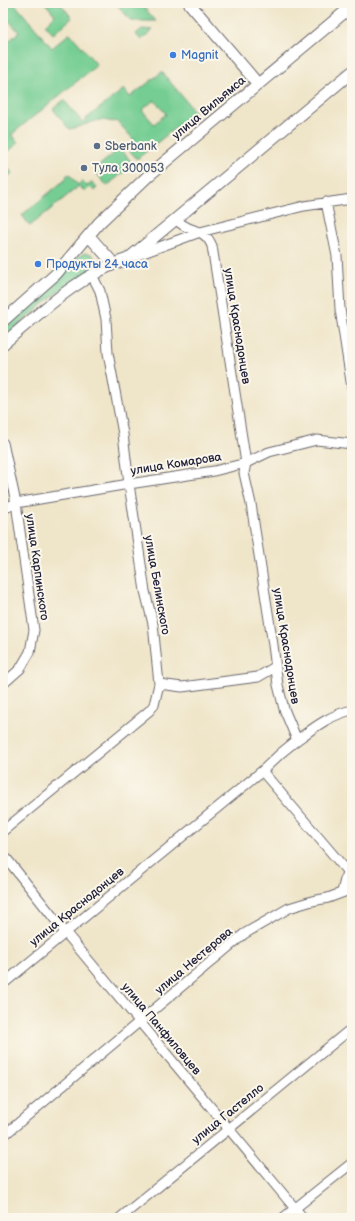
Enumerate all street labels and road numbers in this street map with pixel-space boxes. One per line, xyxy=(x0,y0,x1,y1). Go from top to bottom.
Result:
street label: улица Вильямса xyxy=(169,73,249,143)
street label: улица Краснодонцев xyxy=(220,267,254,386)
street label: улица Комарова xyxy=(129,449,223,479)
street label: улица Карпинского xyxy=(22,513,52,621)
street label: улица Белинского xyxy=(141,534,173,636)
street label: улица Краснодонцев xyxy=(269,587,303,706)
street label: улица Краснодонцев xyxy=(27,864,128,950)
street label: улица Нестерова xyxy=(152,924,236,998)
street label: улица Панфиловцев xyxy=(118,980,204,1079)
street label: улица Гастелло xyxy=(189,1080,267,1148)

